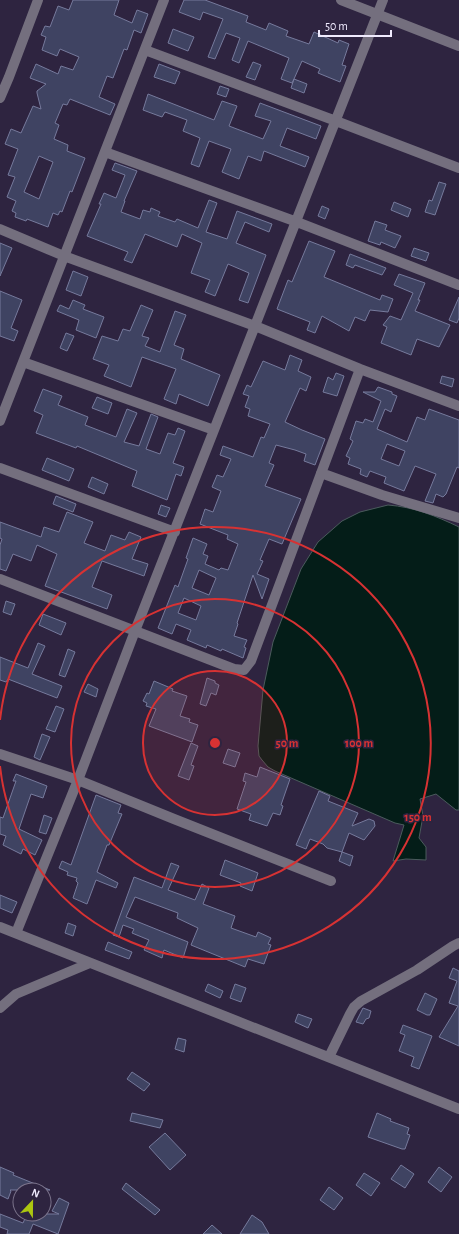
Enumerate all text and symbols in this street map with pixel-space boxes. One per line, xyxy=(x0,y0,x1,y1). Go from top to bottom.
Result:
scale bar xyxy=(319,12,391,38)
text: 50 m xyxy=(325,20,348,32)
centre of rings xyxy=(208,736,222,750)
text: 50 m xyxy=(276,737,299,749)
text: 100 m xyxy=(345,737,373,749)
text: 150 m xyxy=(404,811,432,823)
north arrow xyxy=(12,1182,52,1222)
text: N xyxy=(30,1187,41,1200)

